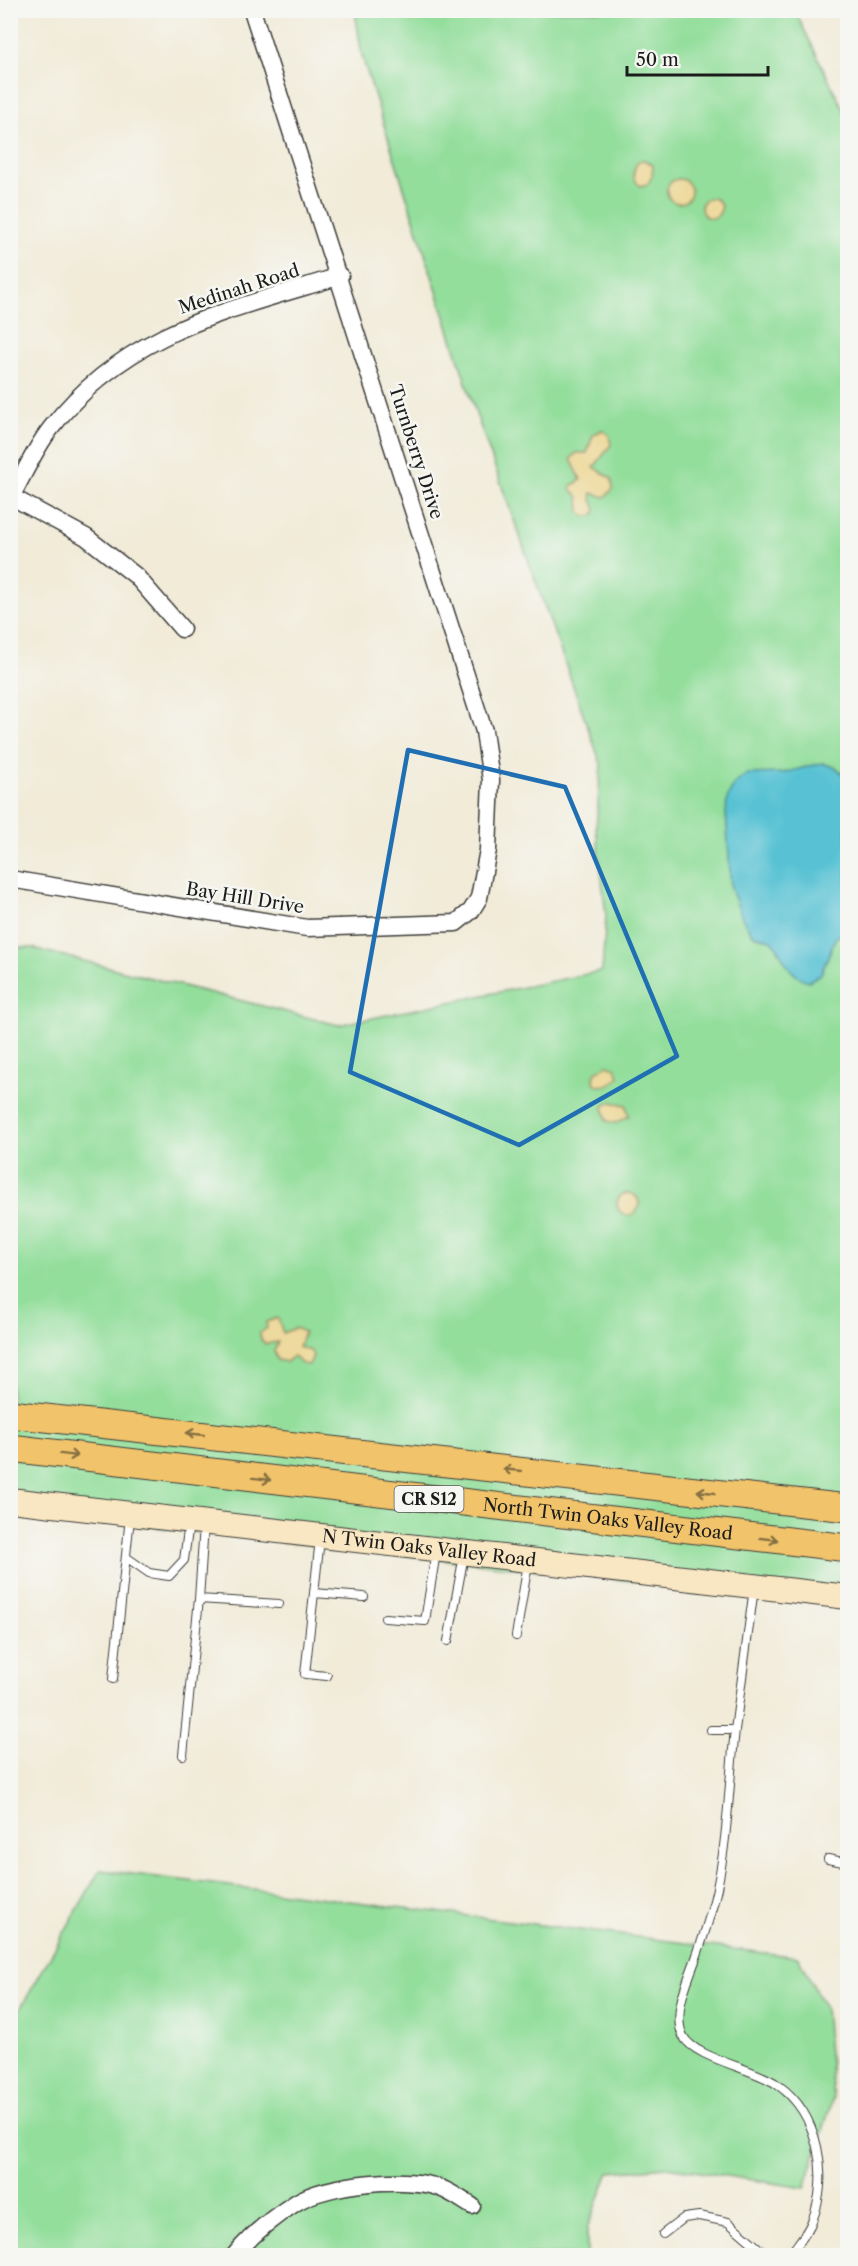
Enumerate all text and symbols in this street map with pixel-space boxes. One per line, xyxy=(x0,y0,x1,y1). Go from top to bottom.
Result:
scale bar xyxy=(627,39,768,77)
text: 50 m xyxy=(636,49,679,71)
street label: Medinah Road xyxy=(176,259,302,319)
street label: Turnberry Drive xyxy=(384,382,448,522)
street label: Bay Hill Drive xyxy=(184,878,306,918)
one-way arrow xyxy=(185,1429,205,1440)
one-way arrow xyxy=(58,1450,78,1461)
one-way arrow xyxy=(503,1464,523,1475)
one-way arrow xyxy=(252,1473,272,1484)
road number: CR S12 xyxy=(394,1486,464,1512)
one-way arrow xyxy=(696,1486,716,1497)
street label: North Twin Oaks Valley Road xyxy=(482,1494,734,1545)
street label: N Twin Oaks Valley Road xyxy=(321,1525,537,1572)
one-way arrow xyxy=(758,1534,778,1545)

